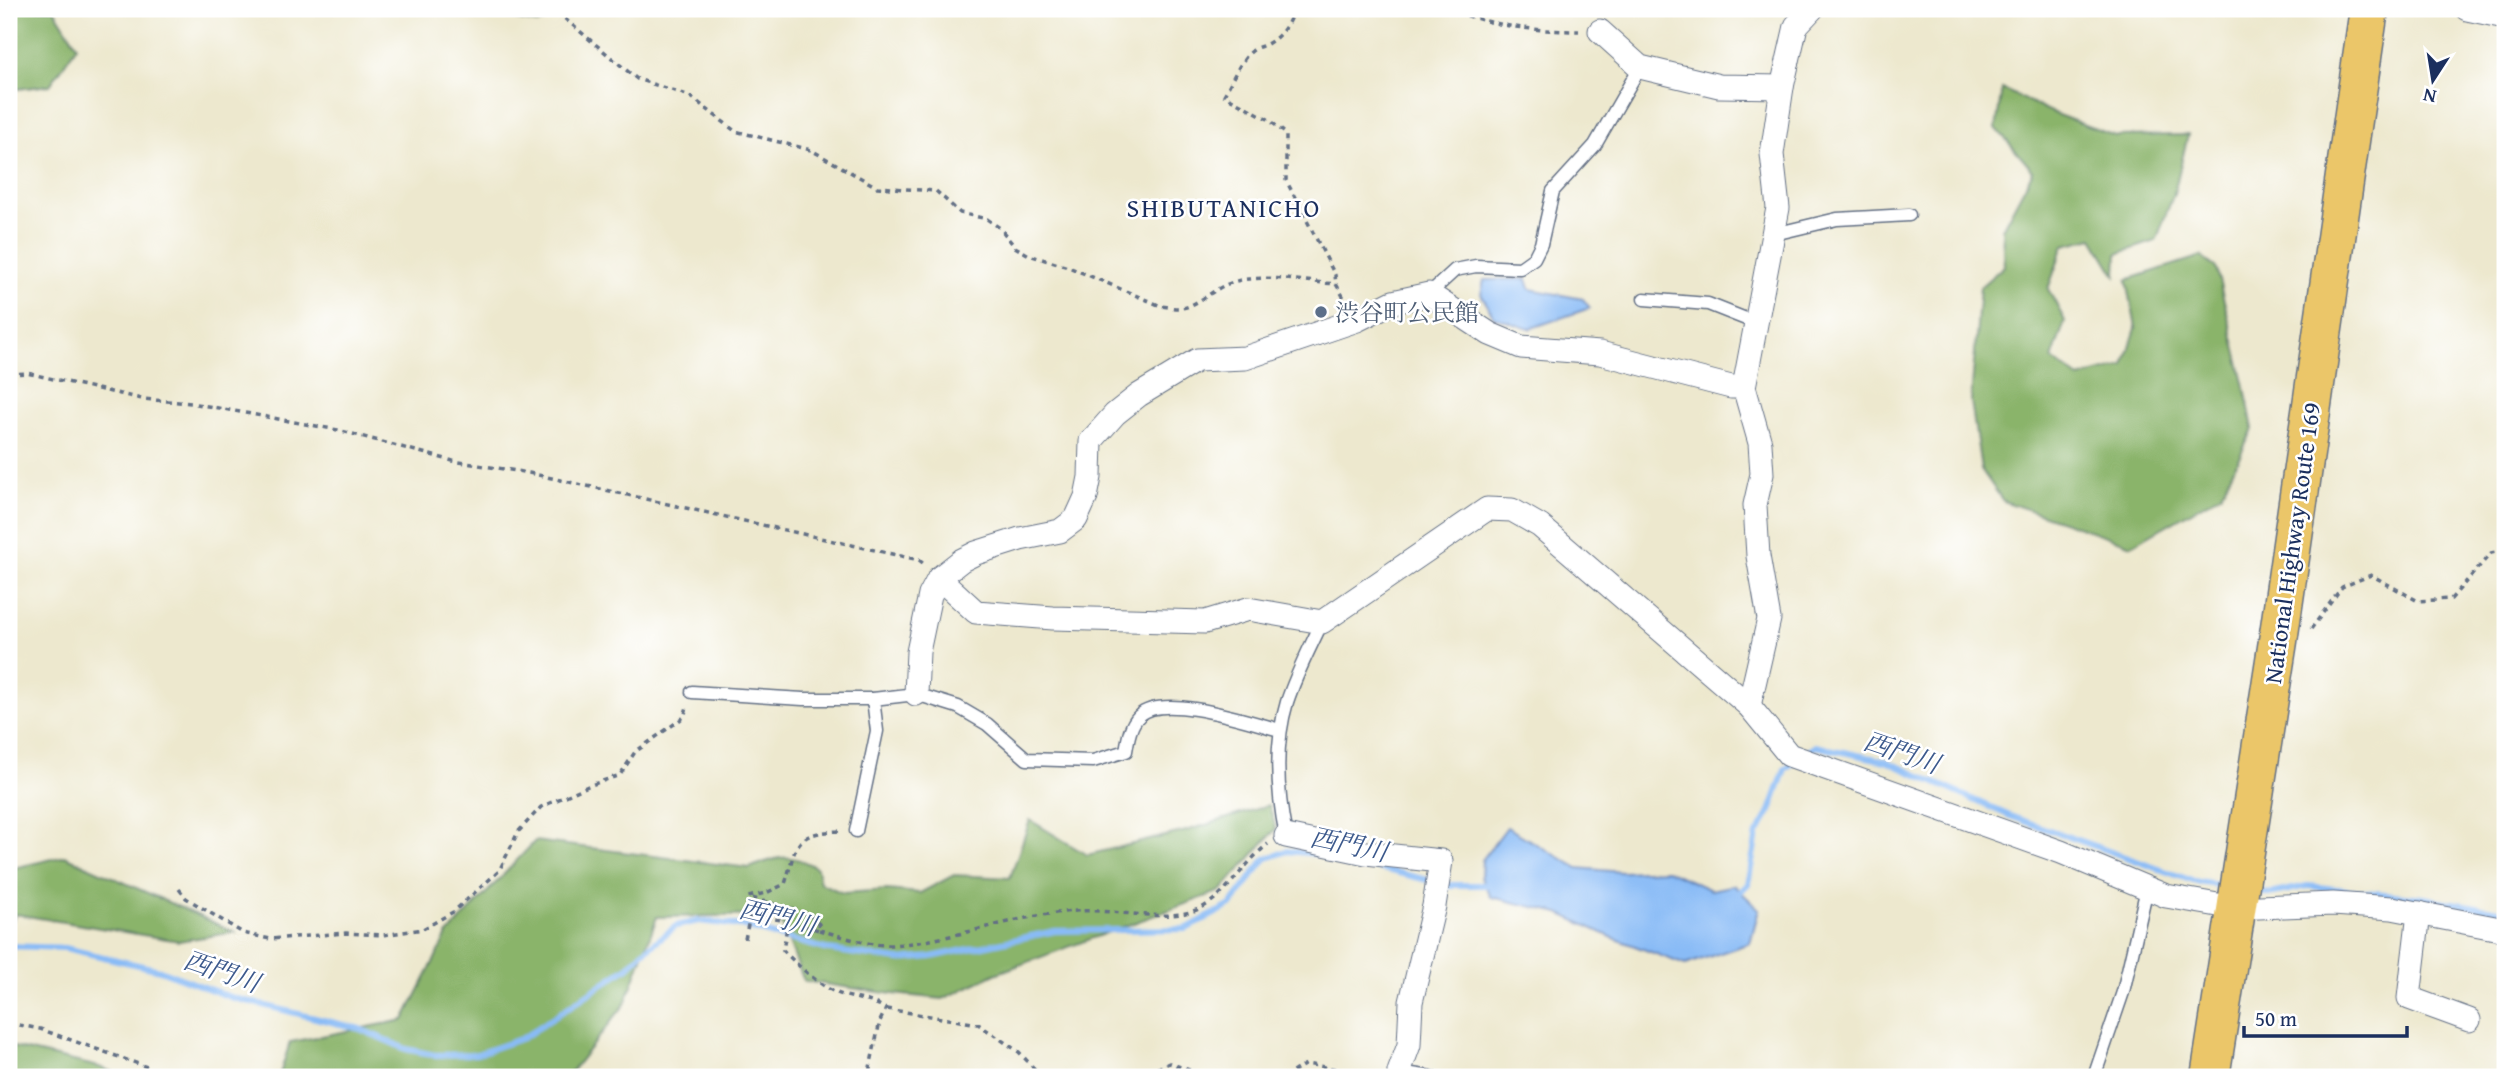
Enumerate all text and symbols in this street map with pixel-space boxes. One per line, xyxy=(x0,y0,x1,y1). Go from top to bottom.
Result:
north arrow xyxy=(2398,46,2468,116)
text: N xyxy=(2420,82,2439,112)
district label: SHIBUTANICHO xyxy=(1127,188,1321,227)
place label: 渋谷町公民館 xyxy=(1335,295,1479,330)
marker: 渋谷町公民館 xyxy=(1313,304,1329,320)
street label: National Highway Route 169 xyxy=(2255,400,2329,686)
water label: 西門川 xyxy=(1859,721,1948,784)
water label: 西門川 xyxy=(1307,817,1394,872)
water label: 西門川 xyxy=(735,889,823,946)
water label: 西門川 xyxy=(179,940,268,1003)
scale bar xyxy=(2244,995,2407,1039)
text: 50 m xyxy=(2255,1003,2297,1034)

